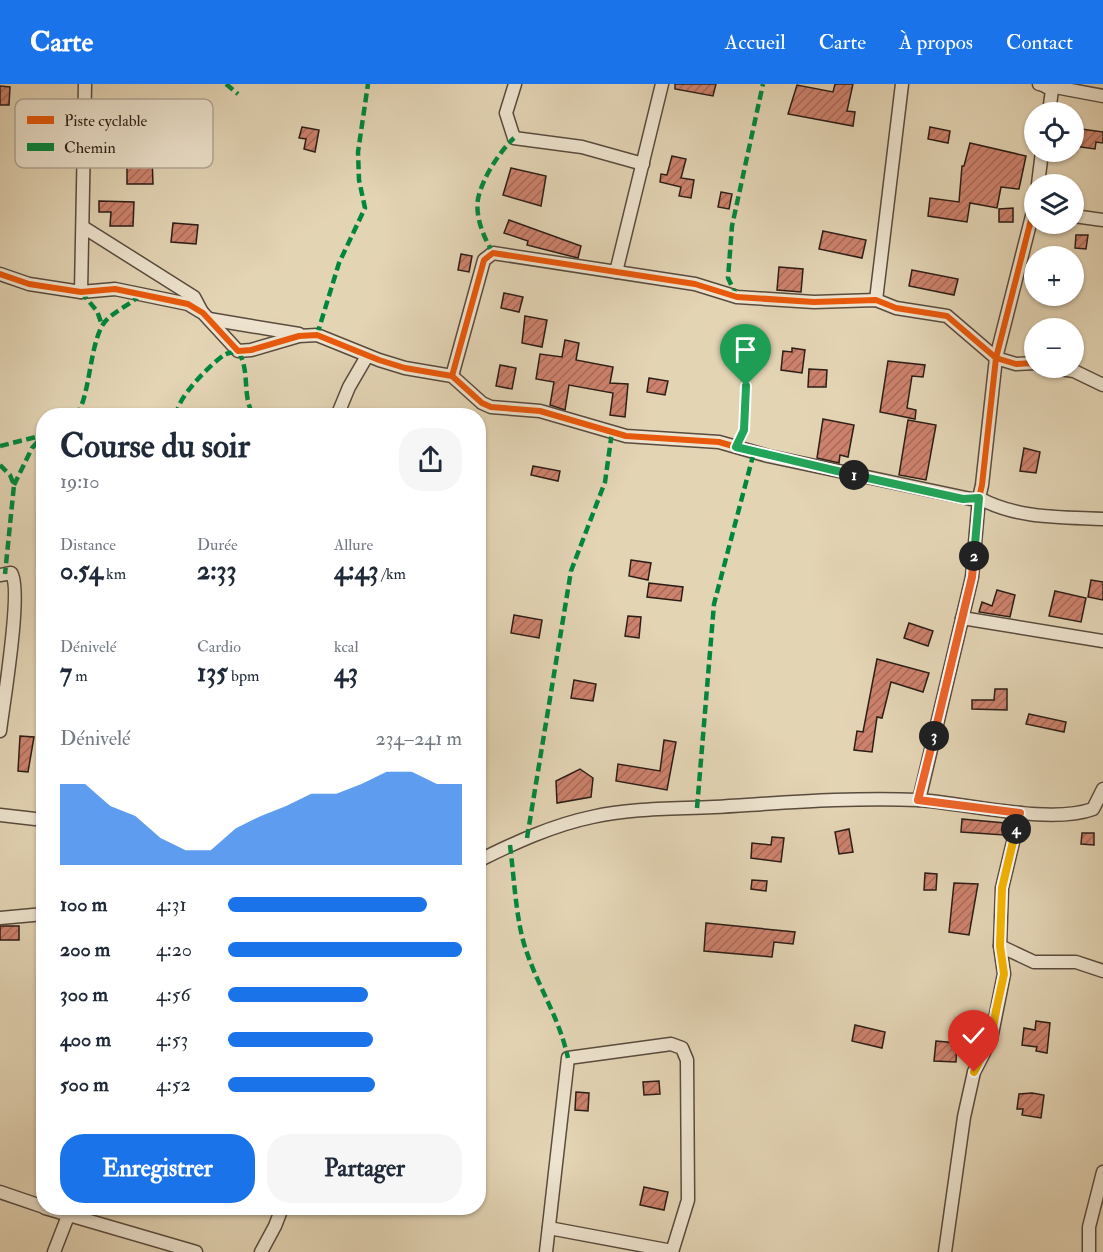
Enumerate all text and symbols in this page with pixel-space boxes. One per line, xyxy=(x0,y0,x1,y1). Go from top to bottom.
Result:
text: Carte xyxy=(30,25,93,60)
text: Accueil xyxy=(725,29,786,56)
text: Carte xyxy=(819,29,866,56)
text: À propos xyxy=(899,29,973,56)
text: Contact xyxy=(1006,29,1073,56)
legend xyxy=(15,99,213,168)
map controls xyxy=(1024,102,1084,378)
button: locate xyxy=(1024,102,1084,162)
text: Piste cyclable xyxy=(64,111,148,131)
text: Chemin xyxy=(64,138,116,158)
button: layers xyxy=(1024,174,1084,234)
button: + xyxy=(1024,246,1084,306)
button: − xyxy=(1024,318,1084,378)
pin xyxy=(720,324,771,386)
icon: arrive xyxy=(729,333,762,366)
text: Course du soir xyxy=(60,426,250,467)
button: share xyxy=(399,428,462,491)
pin: 1 xyxy=(839,460,869,490)
text: 1 xyxy=(851,465,857,485)
text: 19:10 xyxy=(60,469,100,494)
text: Distance xyxy=(60,535,116,555)
text: Durée xyxy=(197,535,238,555)
text: Allure xyxy=(334,535,373,555)
pin: 2 xyxy=(959,541,989,571)
text: 2 xyxy=(970,546,978,566)
text: 0.54 xyxy=(60,555,103,587)
text: 2:33 xyxy=(197,555,237,587)
text: 4:43 xyxy=(334,555,378,587)
text: km xyxy=(103,564,126,584)
text: /km xyxy=(378,564,406,584)
text: Dénivelé xyxy=(60,637,116,657)
text: Cardio xyxy=(197,637,241,657)
text: kcal xyxy=(334,637,359,657)
text: 7 xyxy=(60,657,72,689)
text: 135 xyxy=(197,657,228,689)
text: 43 xyxy=(334,657,358,689)
text: m xyxy=(72,666,88,686)
text: bpm xyxy=(228,666,259,686)
pin: 3 xyxy=(919,721,949,751)
text: Dénivelé xyxy=(60,726,130,751)
text: 234–241 m xyxy=(376,726,462,751)
text: 3 xyxy=(931,726,937,746)
pin: 4 xyxy=(1001,814,1031,844)
text: 4 xyxy=(1012,819,1020,839)
text: 100 m xyxy=(60,892,107,917)
text: 4:31 xyxy=(156,892,187,917)
text: 200 m xyxy=(60,937,110,962)
text: 4:20 xyxy=(156,937,192,962)
text: 300 m xyxy=(60,982,108,1007)
text: 4:56 xyxy=(156,982,191,1007)
pin xyxy=(948,1010,999,1072)
icon: check xyxy=(957,1019,990,1052)
text: 400 m xyxy=(60,1027,111,1052)
text: 4:53 xyxy=(156,1027,188,1052)
text: 500 m xyxy=(60,1072,109,1097)
text: 4:52 xyxy=(156,1072,191,1097)
button: Enregistrer xyxy=(60,1134,255,1203)
button: Partager xyxy=(267,1134,462,1203)

